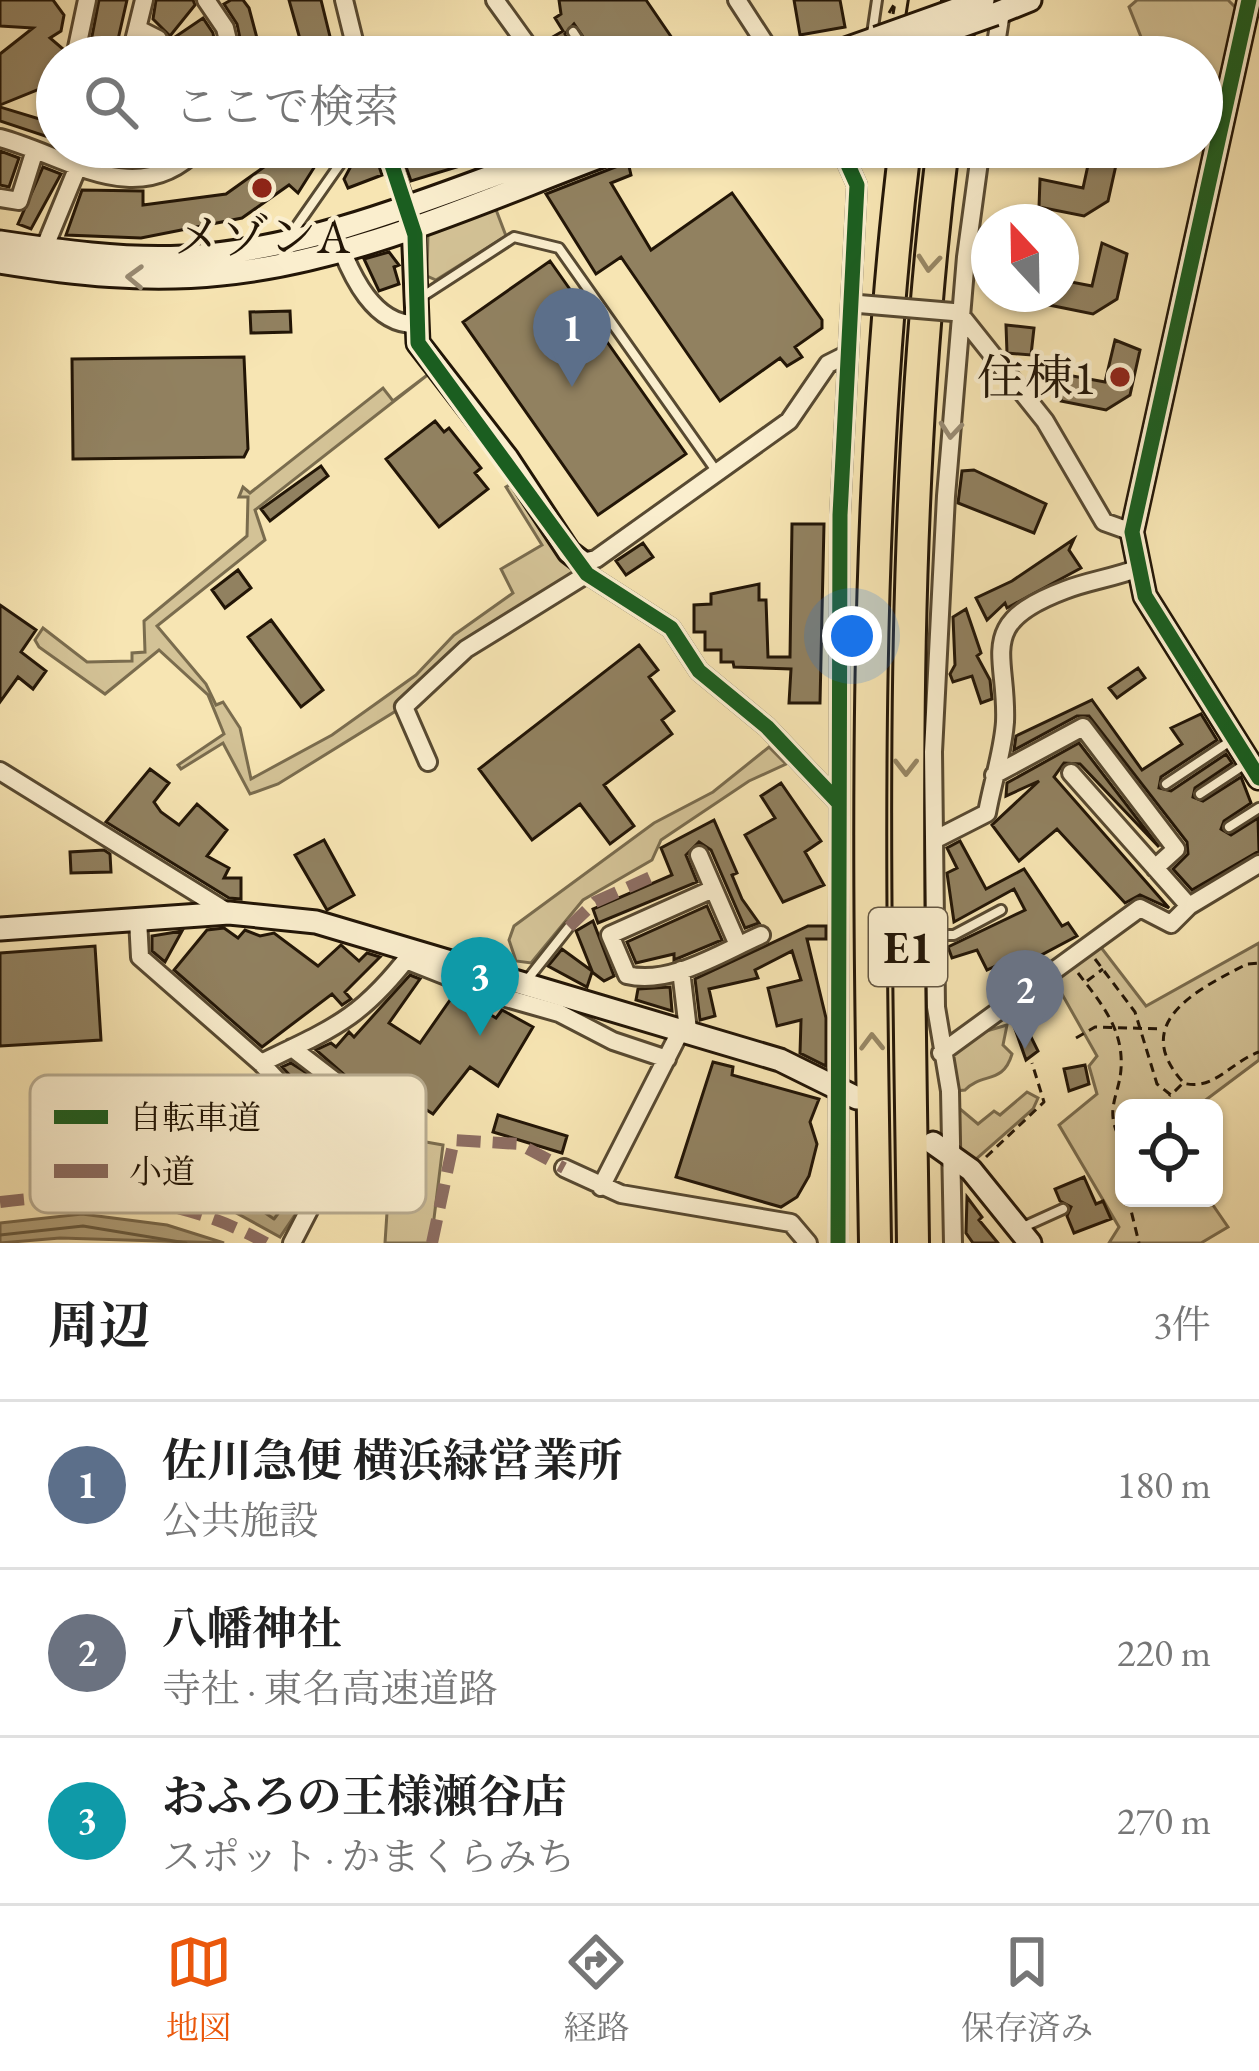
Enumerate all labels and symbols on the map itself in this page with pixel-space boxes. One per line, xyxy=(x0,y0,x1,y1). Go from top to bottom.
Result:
marker: メゾンA xyxy=(249,175,275,201)
north arrow xyxy=(971,204,1079,312)
place label: メゾンA xyxy=(174,205,351,267)
one-way arrow xyxy=(917,254,942,273)
one-way arrow xyxy=(125,264,144,290)
pin: 1 xyxy=(533,288,611,387)
place label: 住棟1 xyxy=(977,346,1096,408)
marker: 住棟1 xyxy=(1107,364,1133,390)
one-way arrow xyxy=(939,421,965,440)
your location xyxy=(822,606,882,666)
one-way arrow xyxy=(893,759,919,777)
road number: E1 xyxy=(869,908,947,986)
pin: 3 xyxy=(441,937,519,1036)
pin: 2 xyxy=(986,950,1064,1049)
one-way arrow xyxy=(859,1032,885,1050)
legend xyxy=(30,1075,426,1213)
text: 自転車道 xyxy=(129,1096,261,1139)
text: 小道 xyxy=(129,1150,195,1193)

